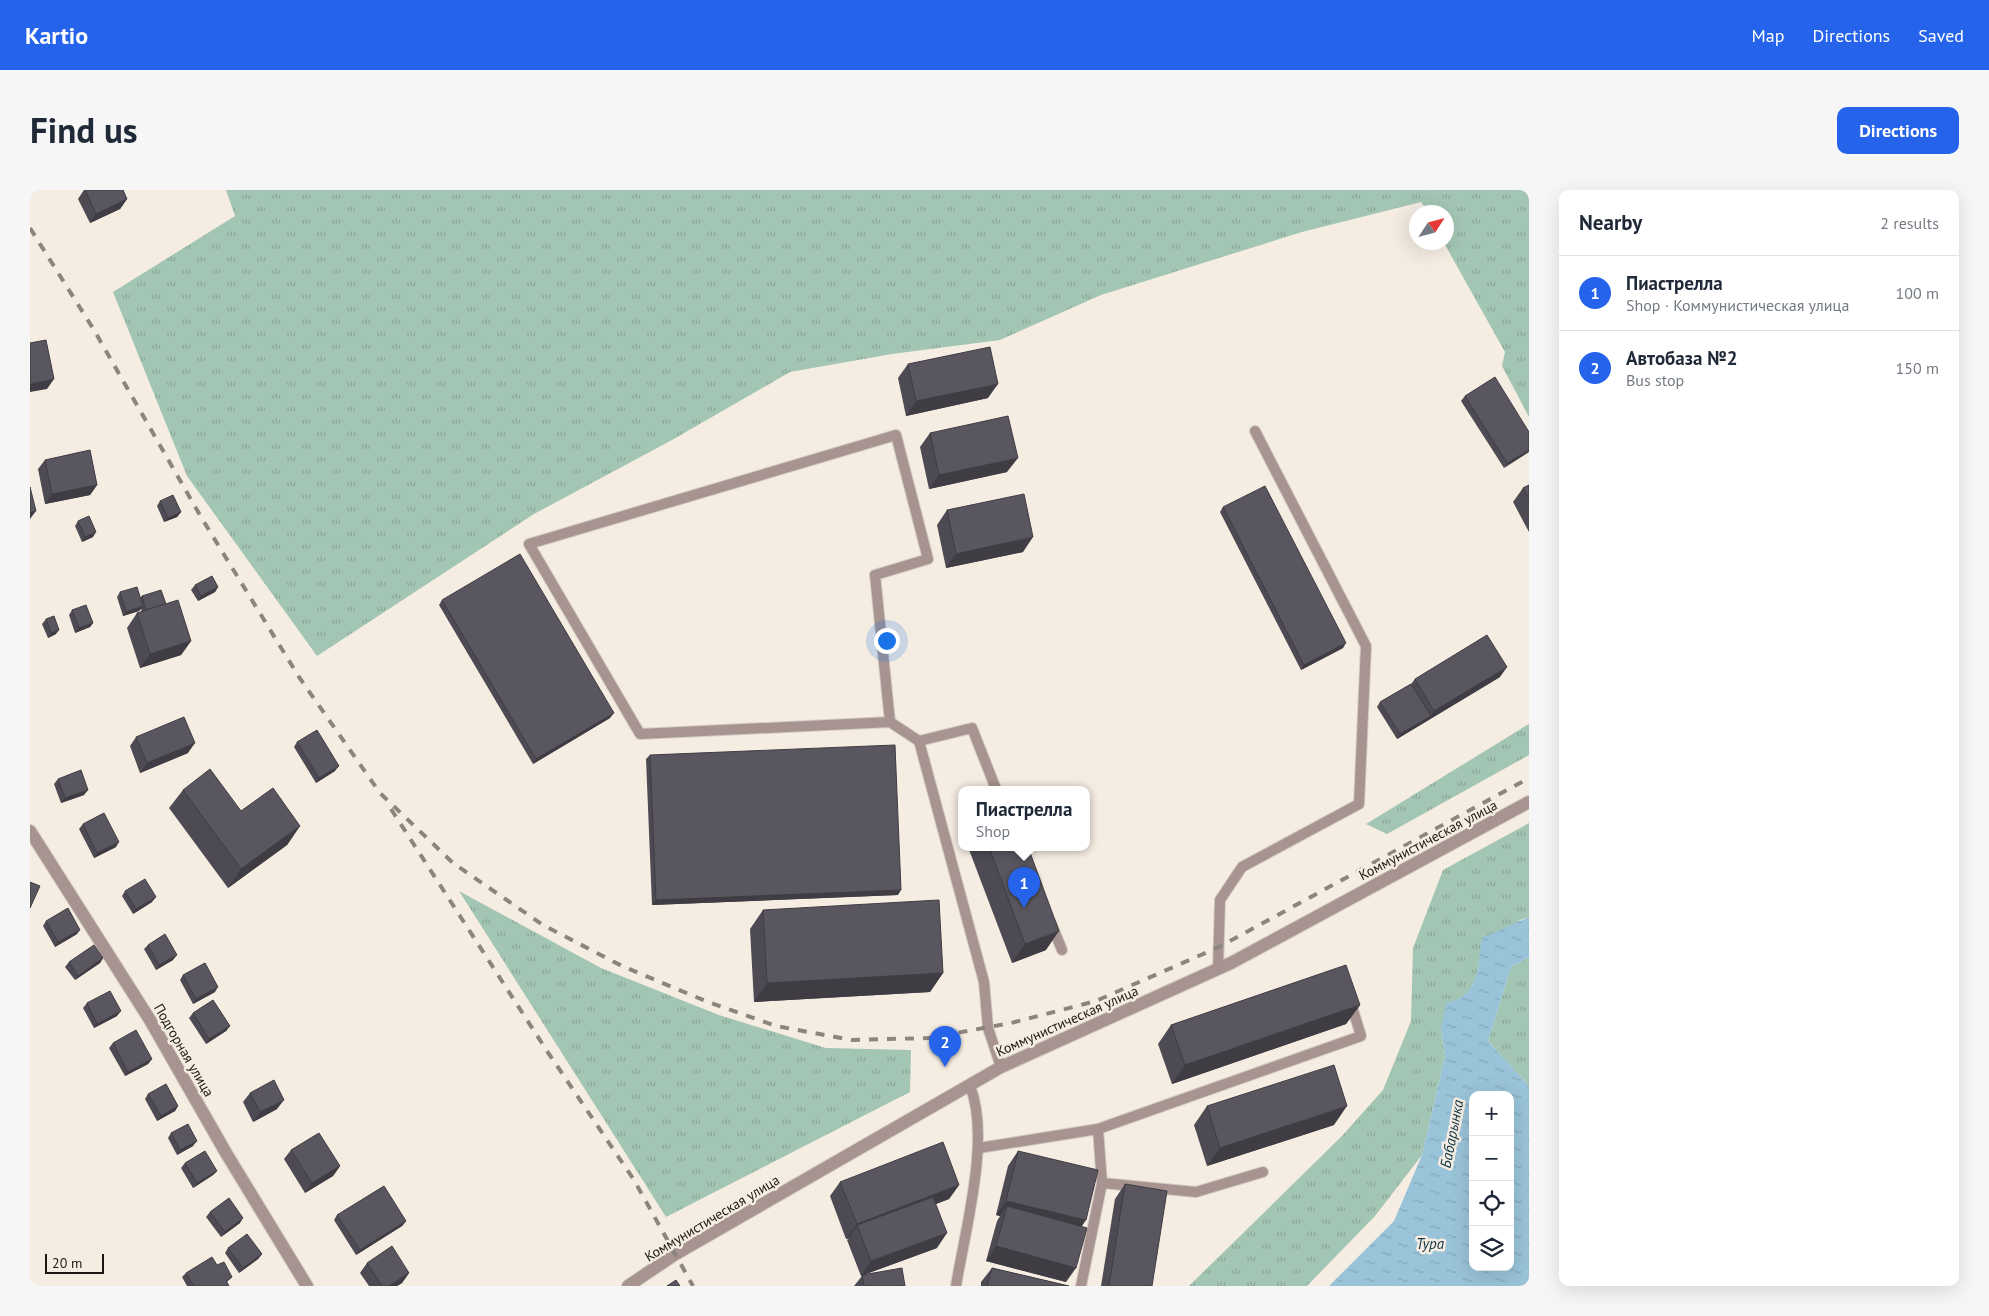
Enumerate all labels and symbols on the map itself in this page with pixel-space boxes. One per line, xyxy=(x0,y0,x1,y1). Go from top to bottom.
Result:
north arrow xyxy=(1409,205,1454,250)
your location xyxy=(874,628,900,654)
street label: Коммунистическая улица xyxy=(1356,796,1500,884)
pin: 1 xyxy=(1008,867,1040,908)
street label: Коммунистическая улица xyxy=(993,981,1141,1061)
street label: Подгорная улица xyxy=(150,1000,218,1100)
pin: 2 xyxy=(929,1026,961,1067)
water label: Бабарынка xyxy=(1436,1098,1468,1170)
street label: Коммунистическая улица xyxy=(641,1171,783,1265)
water label: Тура xyxy=(1416,1234,1445,1253)
scale bar xyxy=(45,1251,104,1274)

